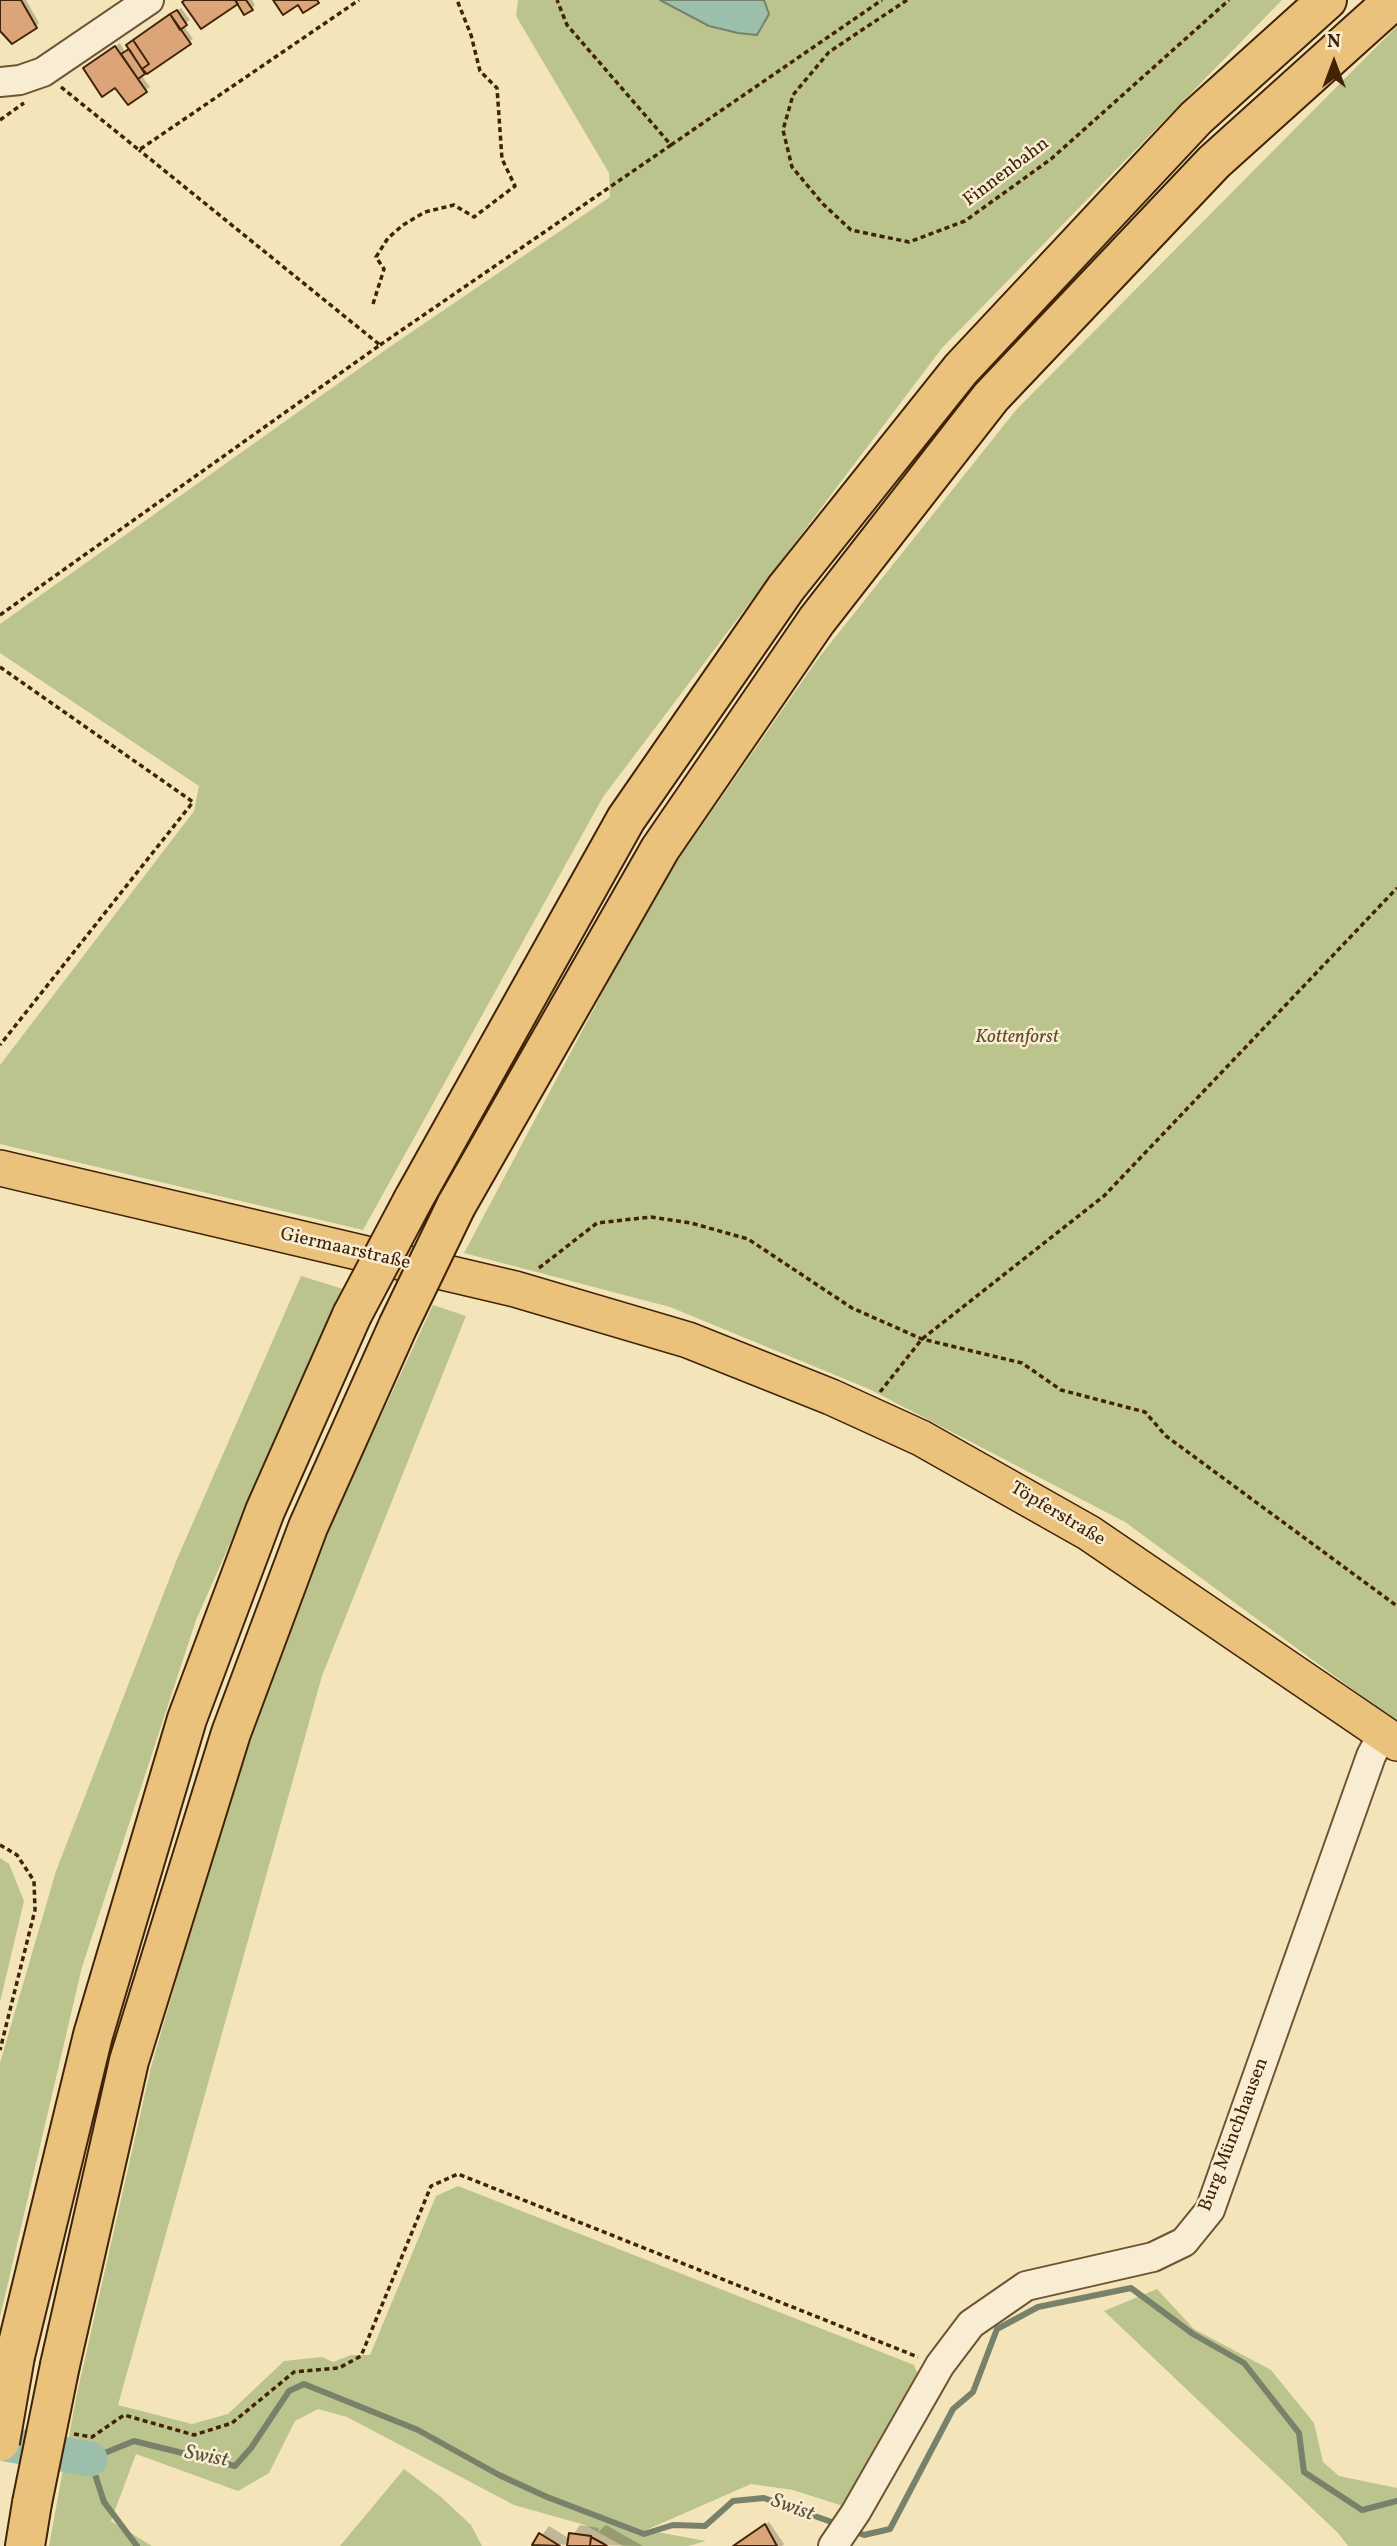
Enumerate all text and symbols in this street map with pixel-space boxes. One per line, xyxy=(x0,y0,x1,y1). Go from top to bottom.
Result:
north arrow xyxy=(1299,28,1369,98)
text: N xyxy=(1327,29,1341,55)
street label: Finnenbahn xyxy=(960,133,1054,213)
park label: Kottenforst xyxy=(975,1028,1059,1050)
street label: Giermaarstraße xyxy=(278,1224,412,1276)
street label: Töpferstraße xyxy=(1005,1478,1109,1552)
street label: Burg Münchhausen xyxy=(1195,2055,1275,2215)
water label: Swist xyxy=(182,2441,230,2475)
water label: Swist xyxy=(767,2490,817,2528)

